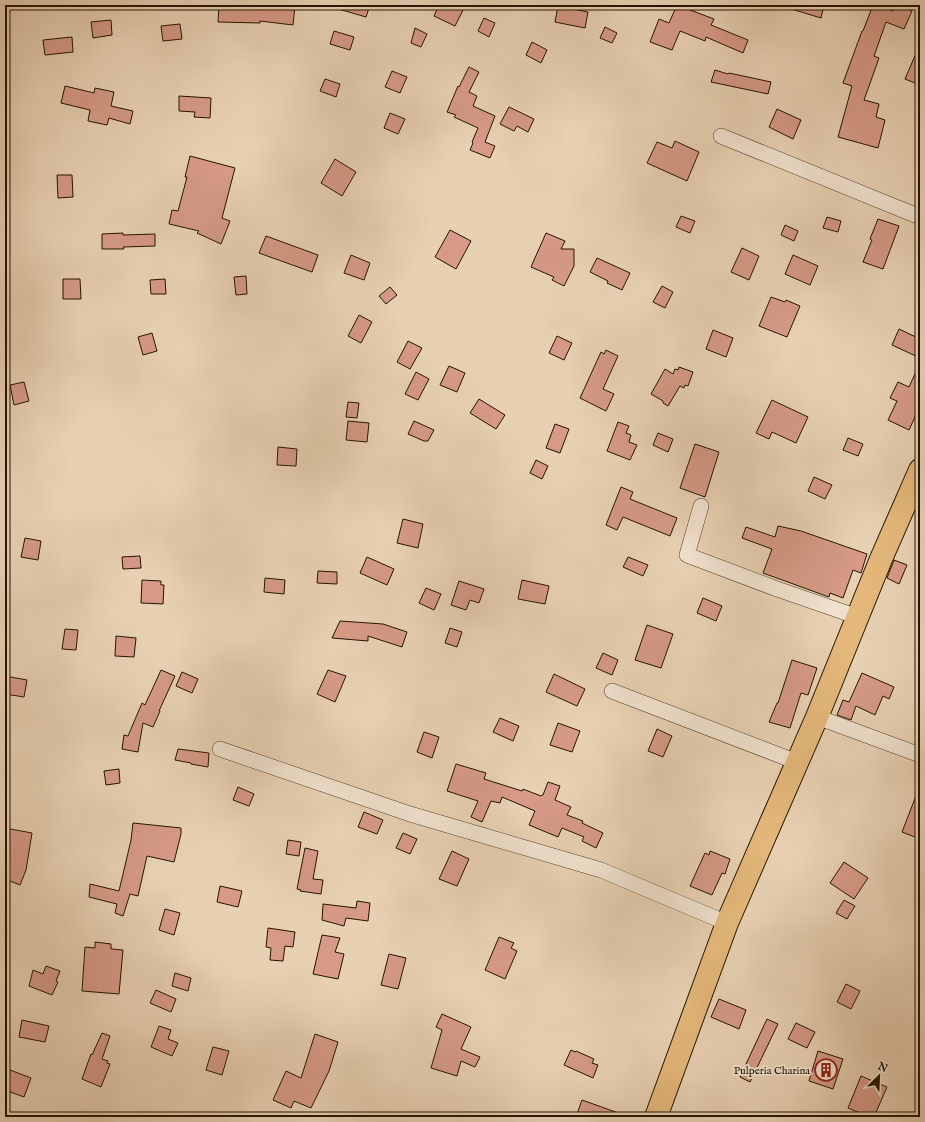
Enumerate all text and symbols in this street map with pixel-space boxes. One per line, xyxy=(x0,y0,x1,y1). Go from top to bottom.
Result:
north arrow xyxy=(859,1056,899,1096)
building icon: Pulperia Charina xyxy=(813,1057,839,1083)
text: N xyxy=(875,1059,890,1076)
place label: Pulperia Charina xyxy=(734,1064,810,1078)

